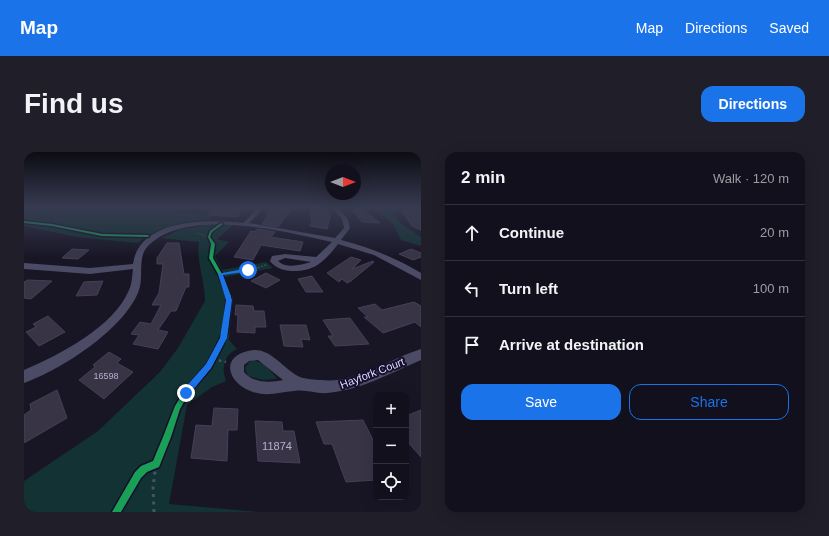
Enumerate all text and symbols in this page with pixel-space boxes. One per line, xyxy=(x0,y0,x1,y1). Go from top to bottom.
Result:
text: Map xyxy=(20,17,58,38)
text: Map xyxy=(636,20,663,36)
text: Directions xyxy=(685,20,747,36)
text: Saved xyxy=(769,20,809,36)
button: Directions xyxy=(701,86,805,122)
text: Find us xyxy=(24,88,124,119)
north arrow xyxy=(325,164,361,200)
text: 2 min xyxy=(461,168,505,187)
text: Walk · 120 m xyxy=(713,171,789,186)
icon: ahead xyxy=(461,222,483,244)
text: Continue xyxy=(499,224,564,241)
text: 20 m xyxy=(760,225,789,240)
route start xyxy=(239,261,257,279)
icon: left xyxy=(461,278,483,300)
text: Turn left xyxy=(499,280,558,297)
text: 100 m xyxy=(753,281,789,296)
icon: arrive xyxy=(461,334,483,356)
text: Arrive at destination xyxy=(499,336,644,353)
street label: Hayfork Court xyxy=(338,355,406,391)
house number: 16598 xyxy=(93,371,119,381)
route end xyxy=(177,384,195,402)
button: Save xyxy=(461,384,621,420)
button: Share xyxy=(629,384,789,420)
map controls xyxy=(373,392,409,500)
button: + xyxy=(373,392,409,428)
button: − xyxy=(373,428,409,464)
house number: 11874 xyxy=(262,440,292,452)
button: locate xyxy=(373,464,409,500)

